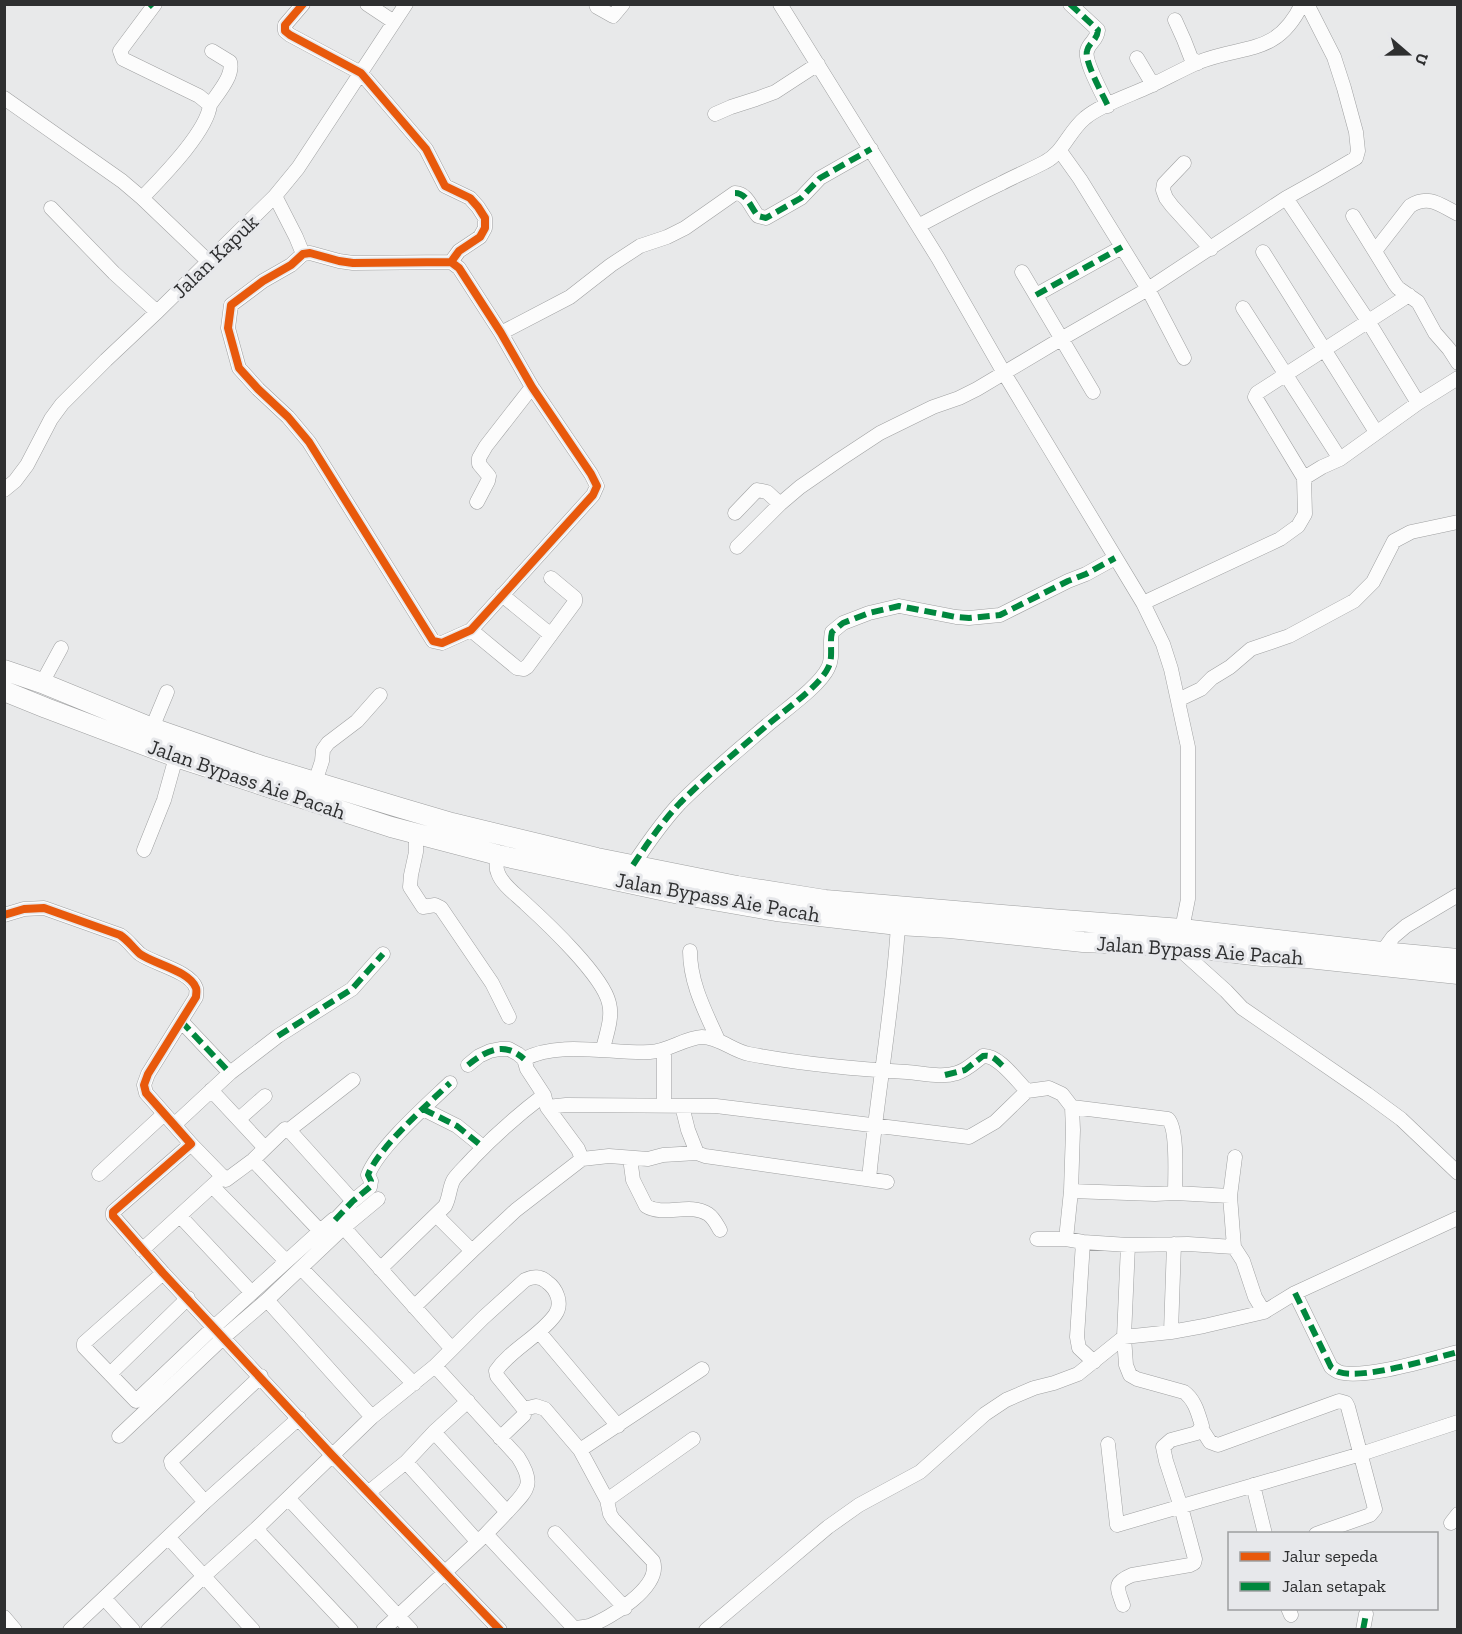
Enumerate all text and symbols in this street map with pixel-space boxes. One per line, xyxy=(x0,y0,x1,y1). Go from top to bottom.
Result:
north arrow xyxy=(1378,24,1438,84)
text: U xyxy=(1411,50,1433,68)
street label: Jalan Kapuk xyxy=(167,209,263,303)
street label: Jalan Bypass Aie Pacah xyxy=(145,733,349,825)
street label: Jalan Bypass Aie Pacah xyxy=(614,867,822,927)
street label: Jalan Bypass Aie Pacah xyxy=(1096,930,1304,970)
legend xyxy=(1228,1532,1438,1610)
text: Jalur sepeda xyxy=(1282,1545,1378,1567)
text: Jalan setapak xyxy=(1282,1575,1387,1597)

